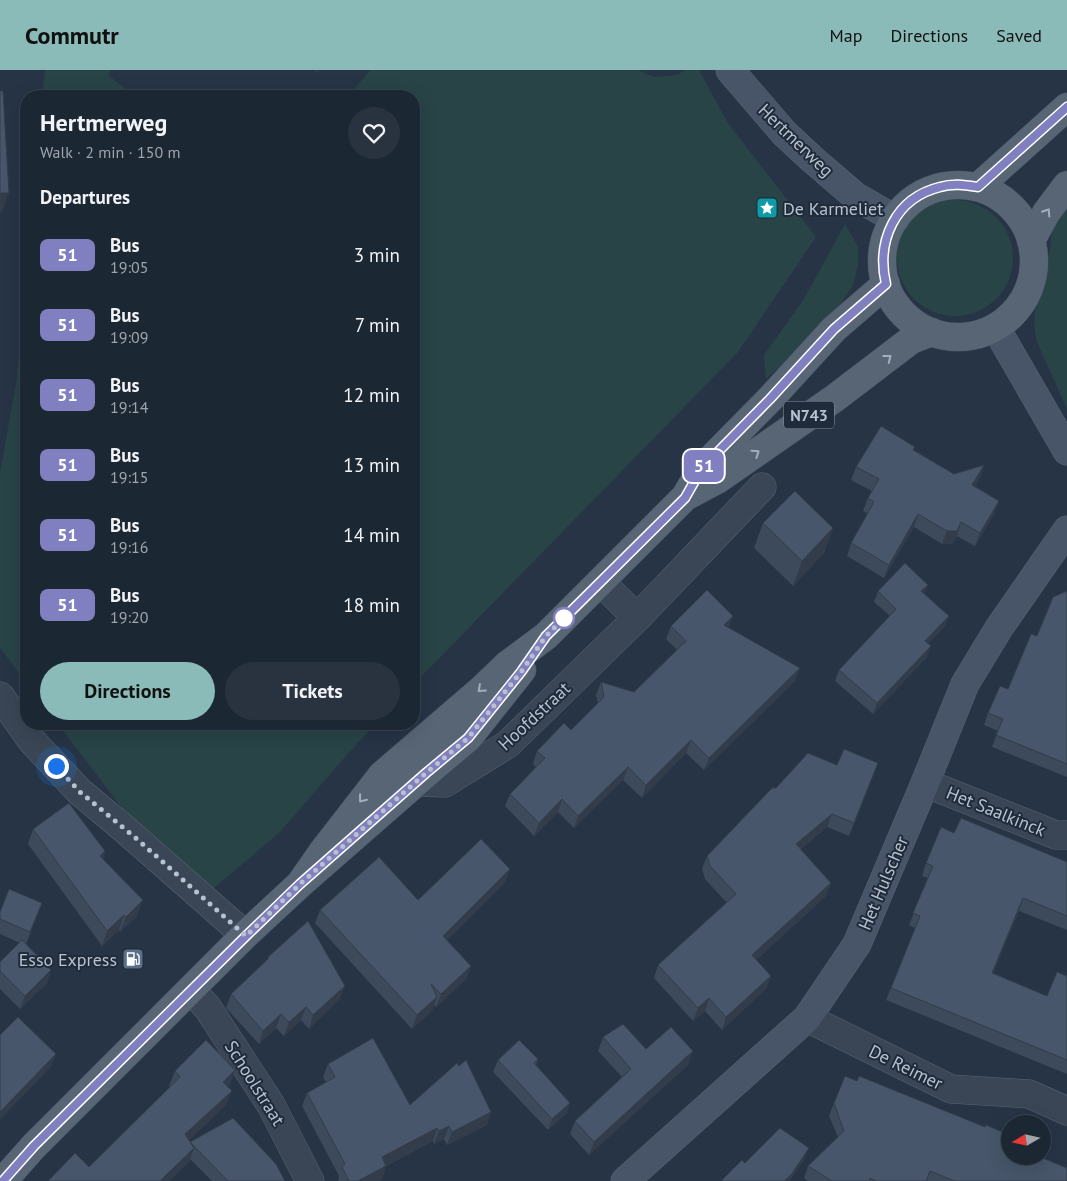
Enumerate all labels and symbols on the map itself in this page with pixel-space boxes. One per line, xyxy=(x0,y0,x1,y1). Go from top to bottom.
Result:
street label: Hertmerweg xyxy=(754,99,838,181)
place icon: De Karmeliet xyxy=(755,196,779,220)
place label: De Karmeliet xyxy=(783,197,883,220)
one-way arrow xyxy=(1041,208,1051,217)
one-way arrow xyxy=(882,354,891,363)
road number: N743 xyxy=(784,402,834,428)
line badge: 51 xyxy=(682,450,726,482)
one-way arrow xyxy=(750,450,760,459)
unlabelled marker xyxy=(553,607,575,629)
street label: Hoofdstraat xyxy=(493,677,575,755)
one-way arrow xyxy=(478,683,487,692)
your location xyxy=(44,754,69,779)
street label: Het Saalkinck xyxy=(943,781,1049,841)
one-way arrow xyxy=(360,793,368,802)
street label: Het Hulscher xyxy=(853,832,913,934)
fuel station icon: Esso Express xyxy=(121,947,145,971)
place label: Esso Express xyxy=(19,948,117,971)
street label: Schoolstraat xyxy=(220,1036,290,1130)
street label: De Reimer xyxy=(865,1039,947,1095)
north arrow xyxy=(1001,1115,1051,1165)

